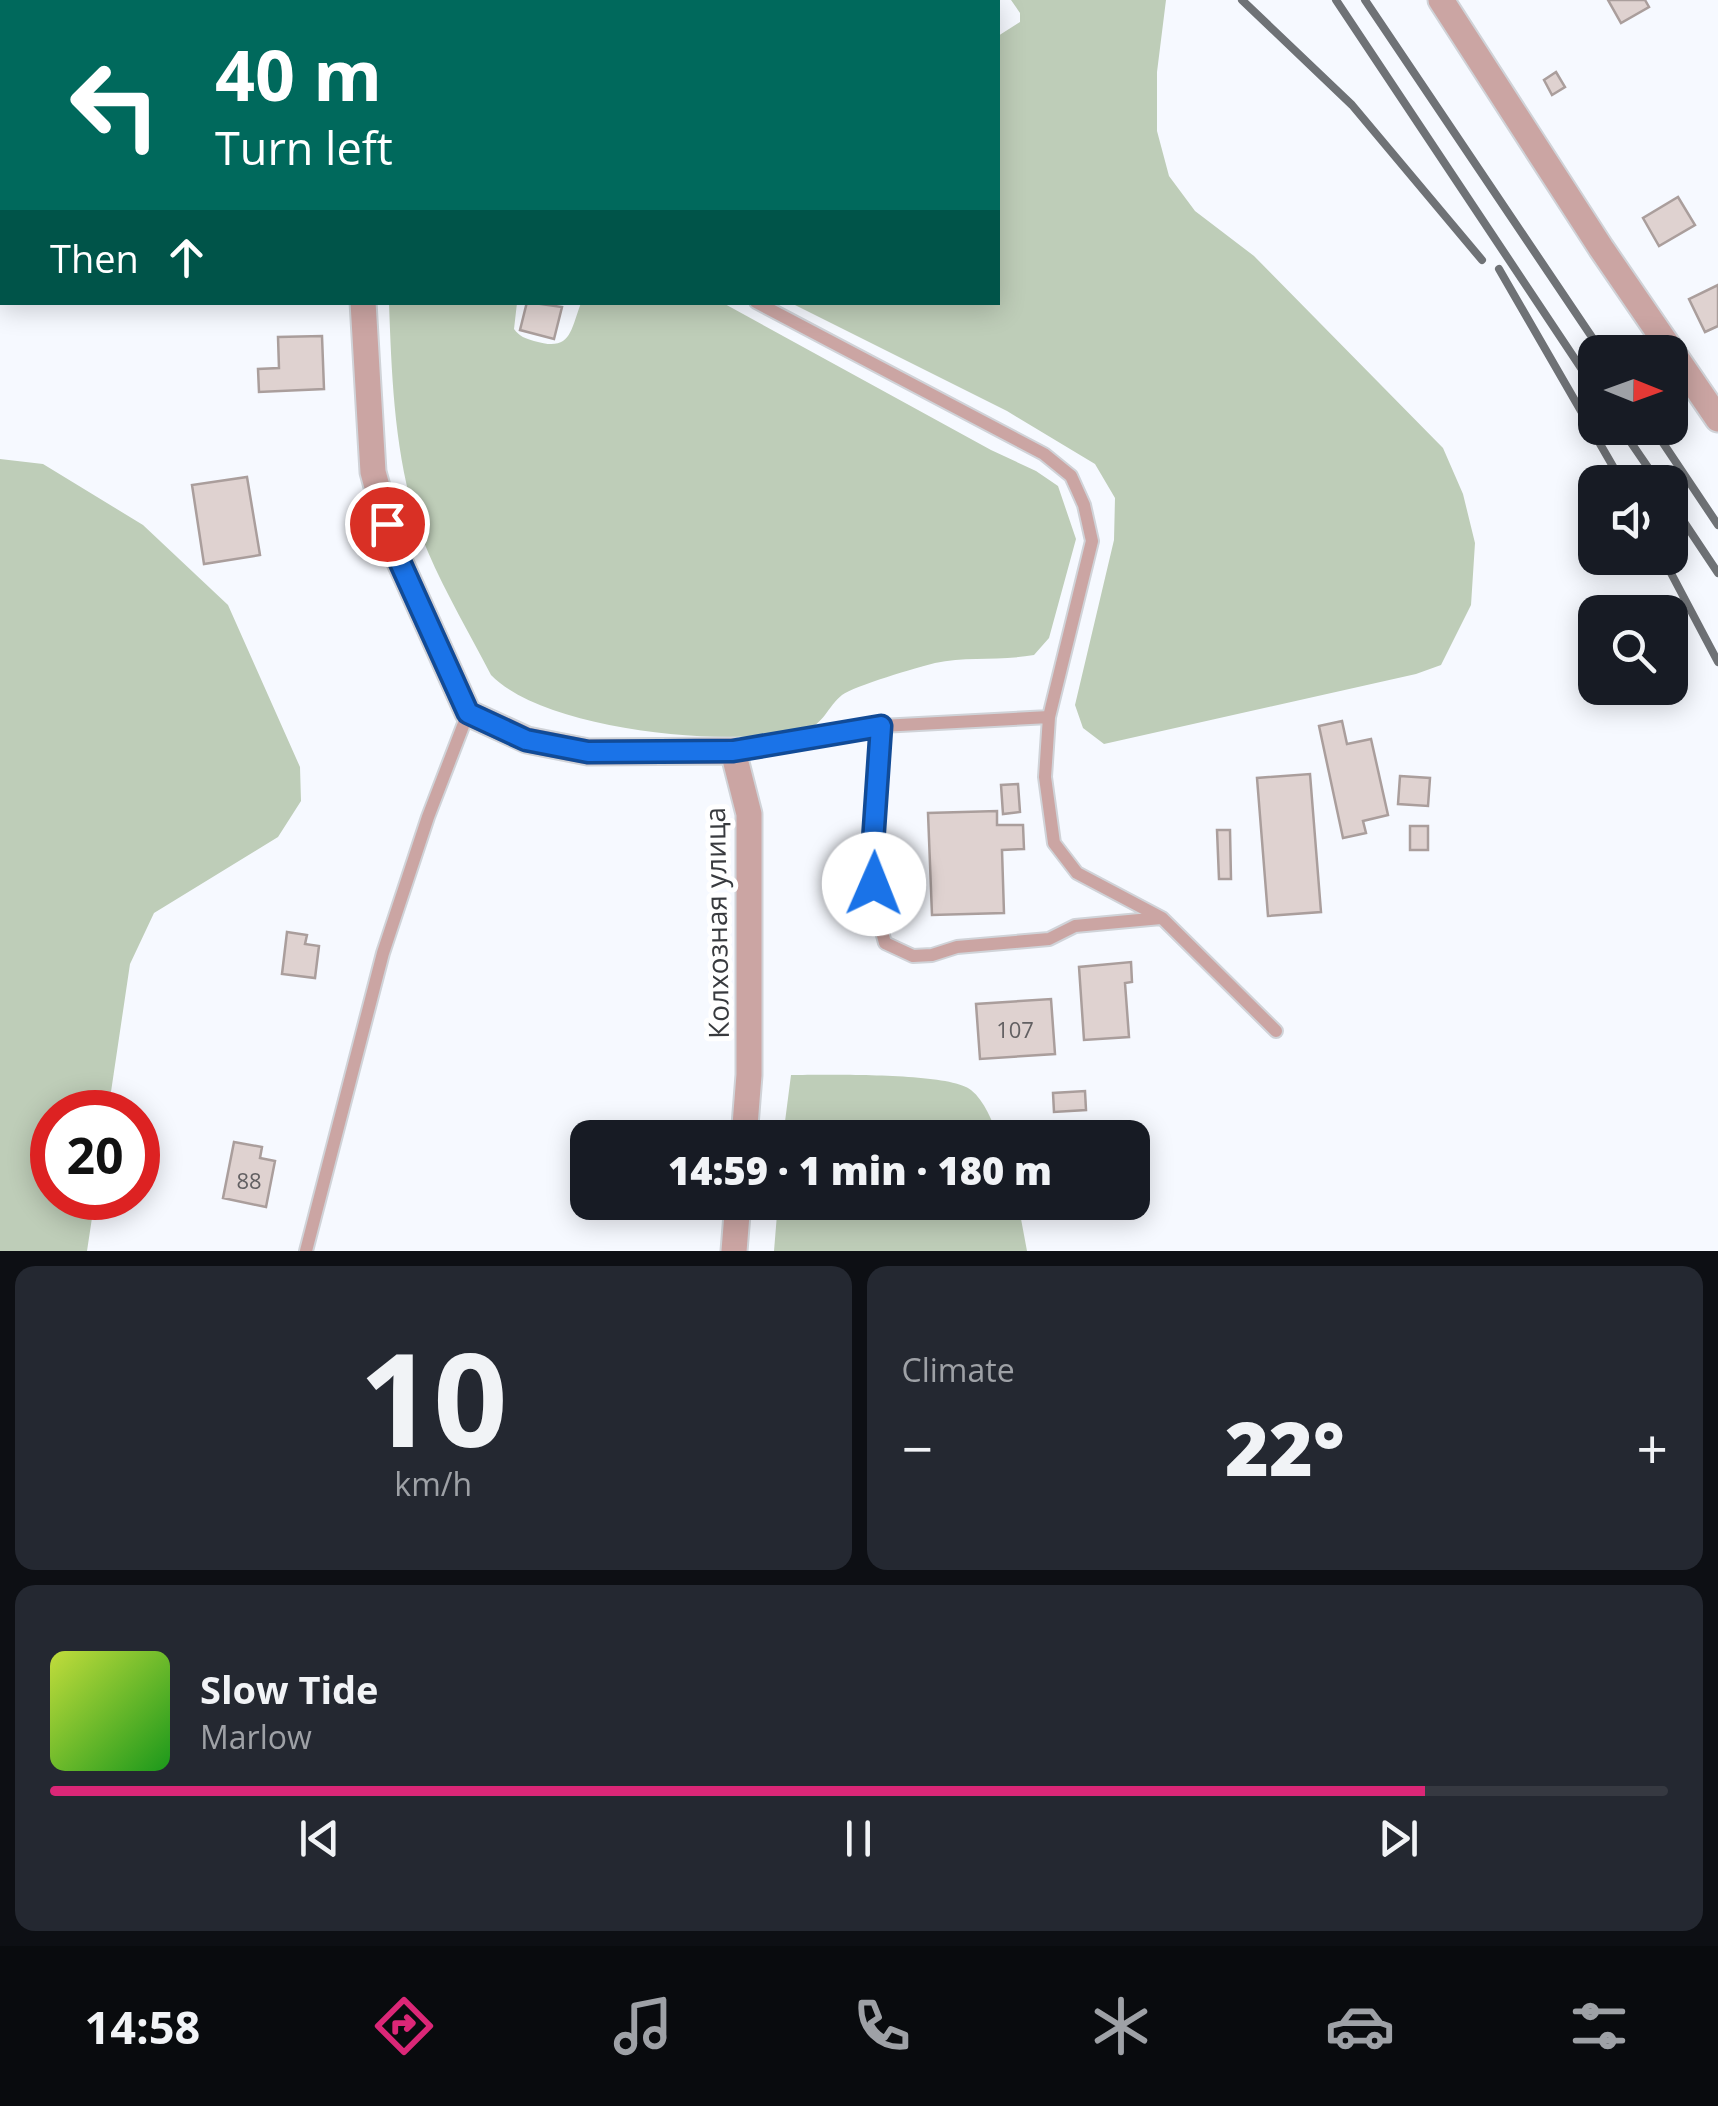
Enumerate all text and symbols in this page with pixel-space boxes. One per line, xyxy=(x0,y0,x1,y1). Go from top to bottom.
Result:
text: 40 m xyxy=(215,26,382,122)
icon: left xyxy=(50,40,180,170)
text: Turn left xyxy=(215,117,393,178)
icon: ahead xyxy=(159,230,214,285)
text: Then xyxy=(50,232,139,284)
north arrow xyxy=(1578,335,1688,445)
map controls xyxy=(1578,335,1688,705)
button: sound xyxy=(1578,465,1688,575)
pin xyxy=(345,482,430,567)
icon: arrive xyxy=(360,497,415,552)
button: search xyxy=(1578,595,1688,705)
street label: Колхозная улица xyxy=(695,807,737,1039)
position arrow xyxy=(822,832,926,936)
house number: 107 xyxy=(996,1014,1034,1044)
speed limit sign: 20 xyxy=(30,1090,160,1220)
text: 14:59 · 1 min · 180 m xyxy=(668,1144,1052,1196)
house number: 88 xyxy=(236,1165,262,1195)
text: 10 xyxy=(359,1308,508,1485)
text: Climate xyxy=(902,1348,1015,1391)
text: 22° xyxy=(1225,1396,1345,1498)
text: − xyxy=(902,1410,933,1485)
text: + xyxy=(1637,1410,1668,1485)
text: km/h xyxy=(394,1462,472,1505)
text: Slow Tide xyxy=(200,1663,379,1715)
text: Marlow xyxy=(200,1715,312,1758)
icon: previous xyxy=(292,1811,347,1866)
icon: pause xyxy=(831,1811,886,1866)
icon: next xyxy=(1371,1811,1426,1866)
icon: directions xyxy=(369,1991,439,2061)
icon: music xyxy=(608,1991,678,2061)
icon: phone xyxy=(847,1991,917,2061)
icon: climate xyxy=(1086,1991,1156,2061)
icon: car xyxy=(1325,1991,1395,2061)
icon: filters xyxy=(1564,1991,1634,2061)
text: 14:58 xyxy=(84,1996,200,2057)

